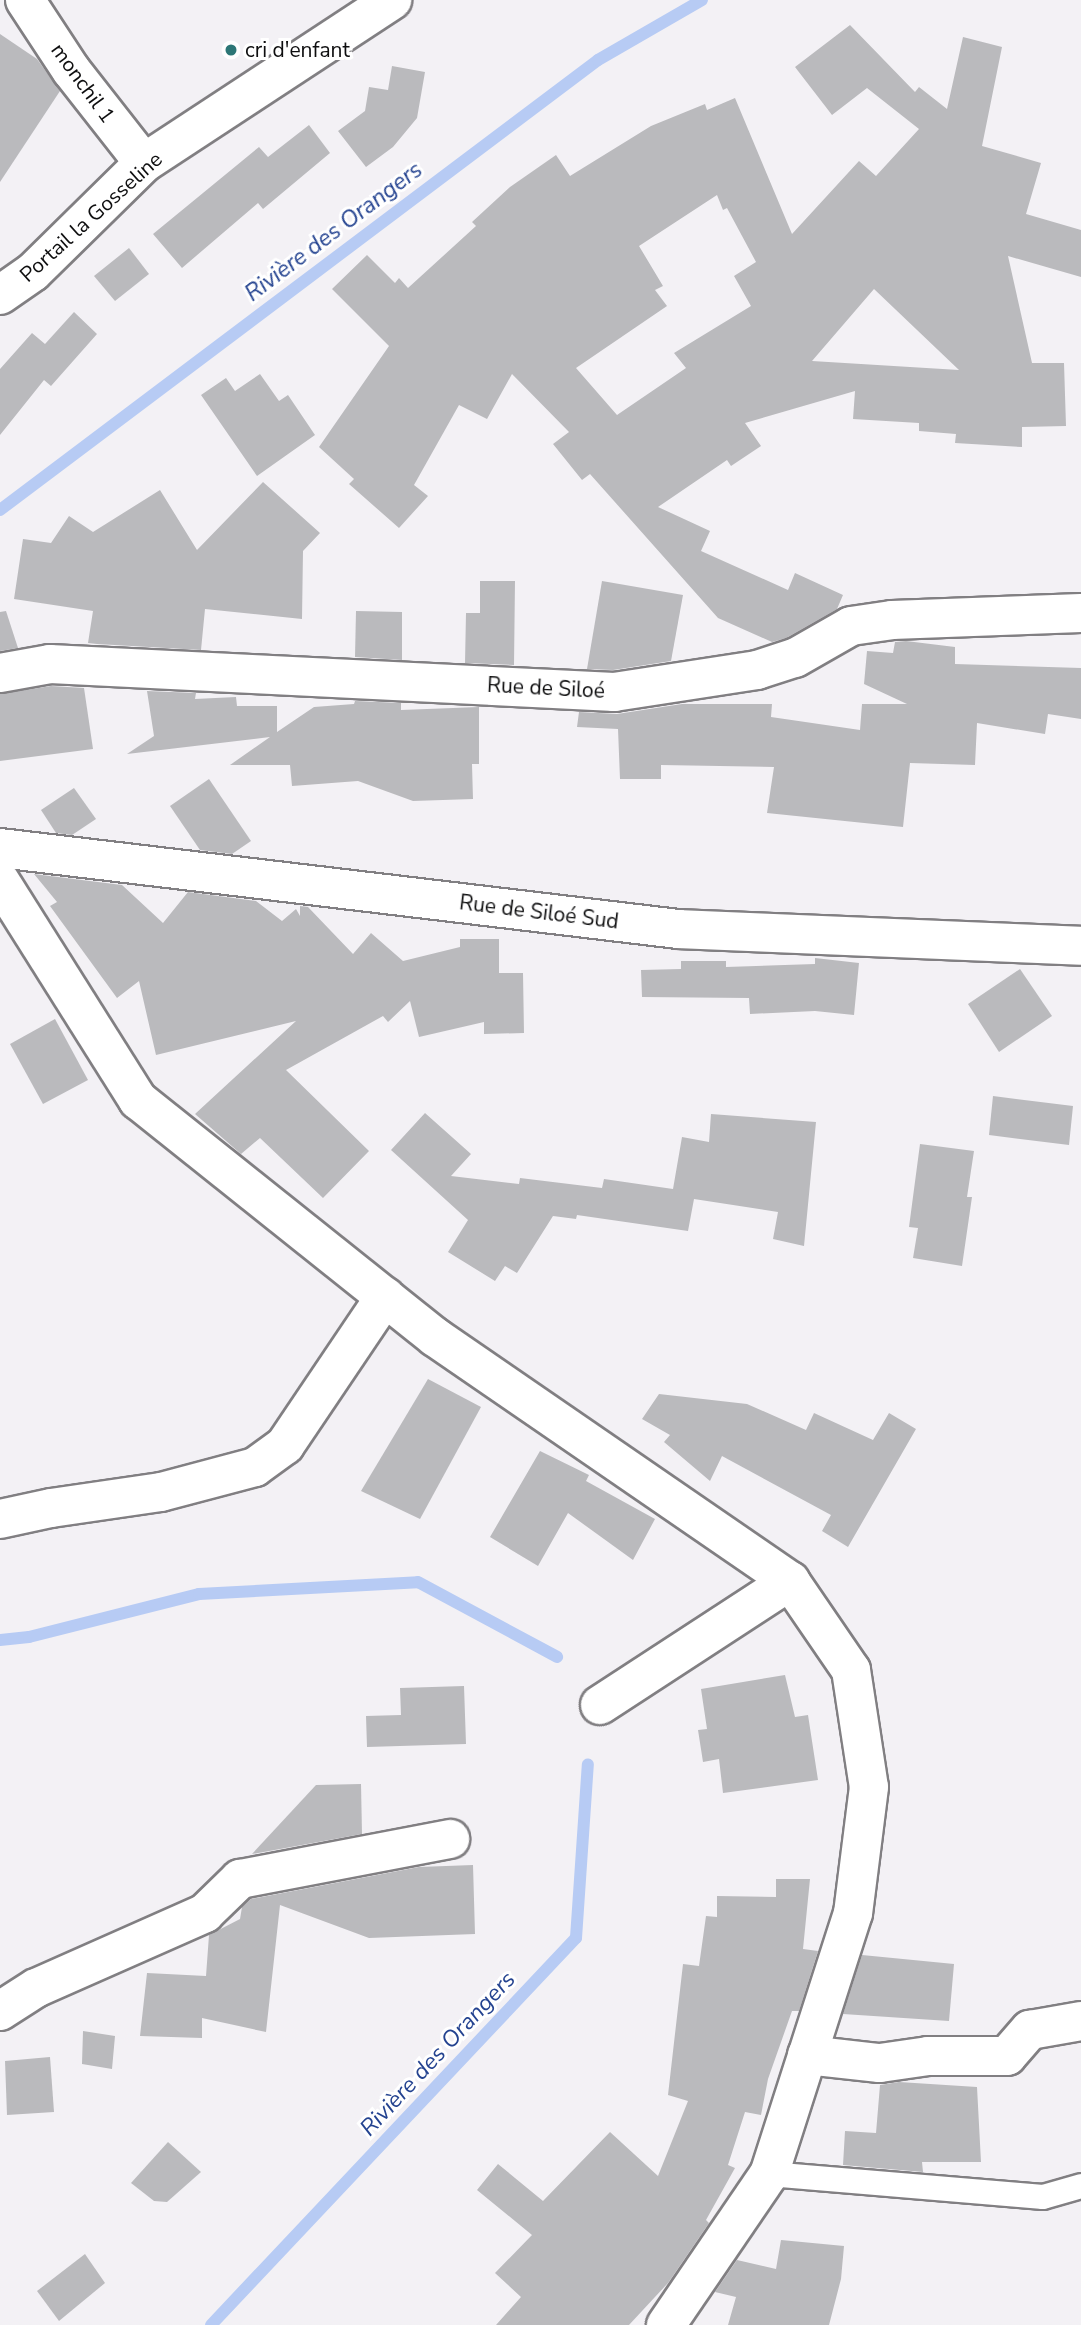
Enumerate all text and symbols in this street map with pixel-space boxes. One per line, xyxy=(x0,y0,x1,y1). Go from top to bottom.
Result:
place label: cri d'enfant xyxy=(245,37,350,63)
street label: monchil 1 xyxy=(46,38,120,128)
marker: cri d'enfant xyxy=(223,42,239,58)
street label: Portail la Gosseline xyxy=(15,146,167,288)
water label: Rivière des Orangers xyxy=(240,156,428,308)
street label: Rue de Siloé xyxy=(486,672,606,704)
street label: Rue de Siloé Sud xyxy=(458,890,620,934)
water label: Rivière des Orangers xyxy=(355,1966,521,2142)

